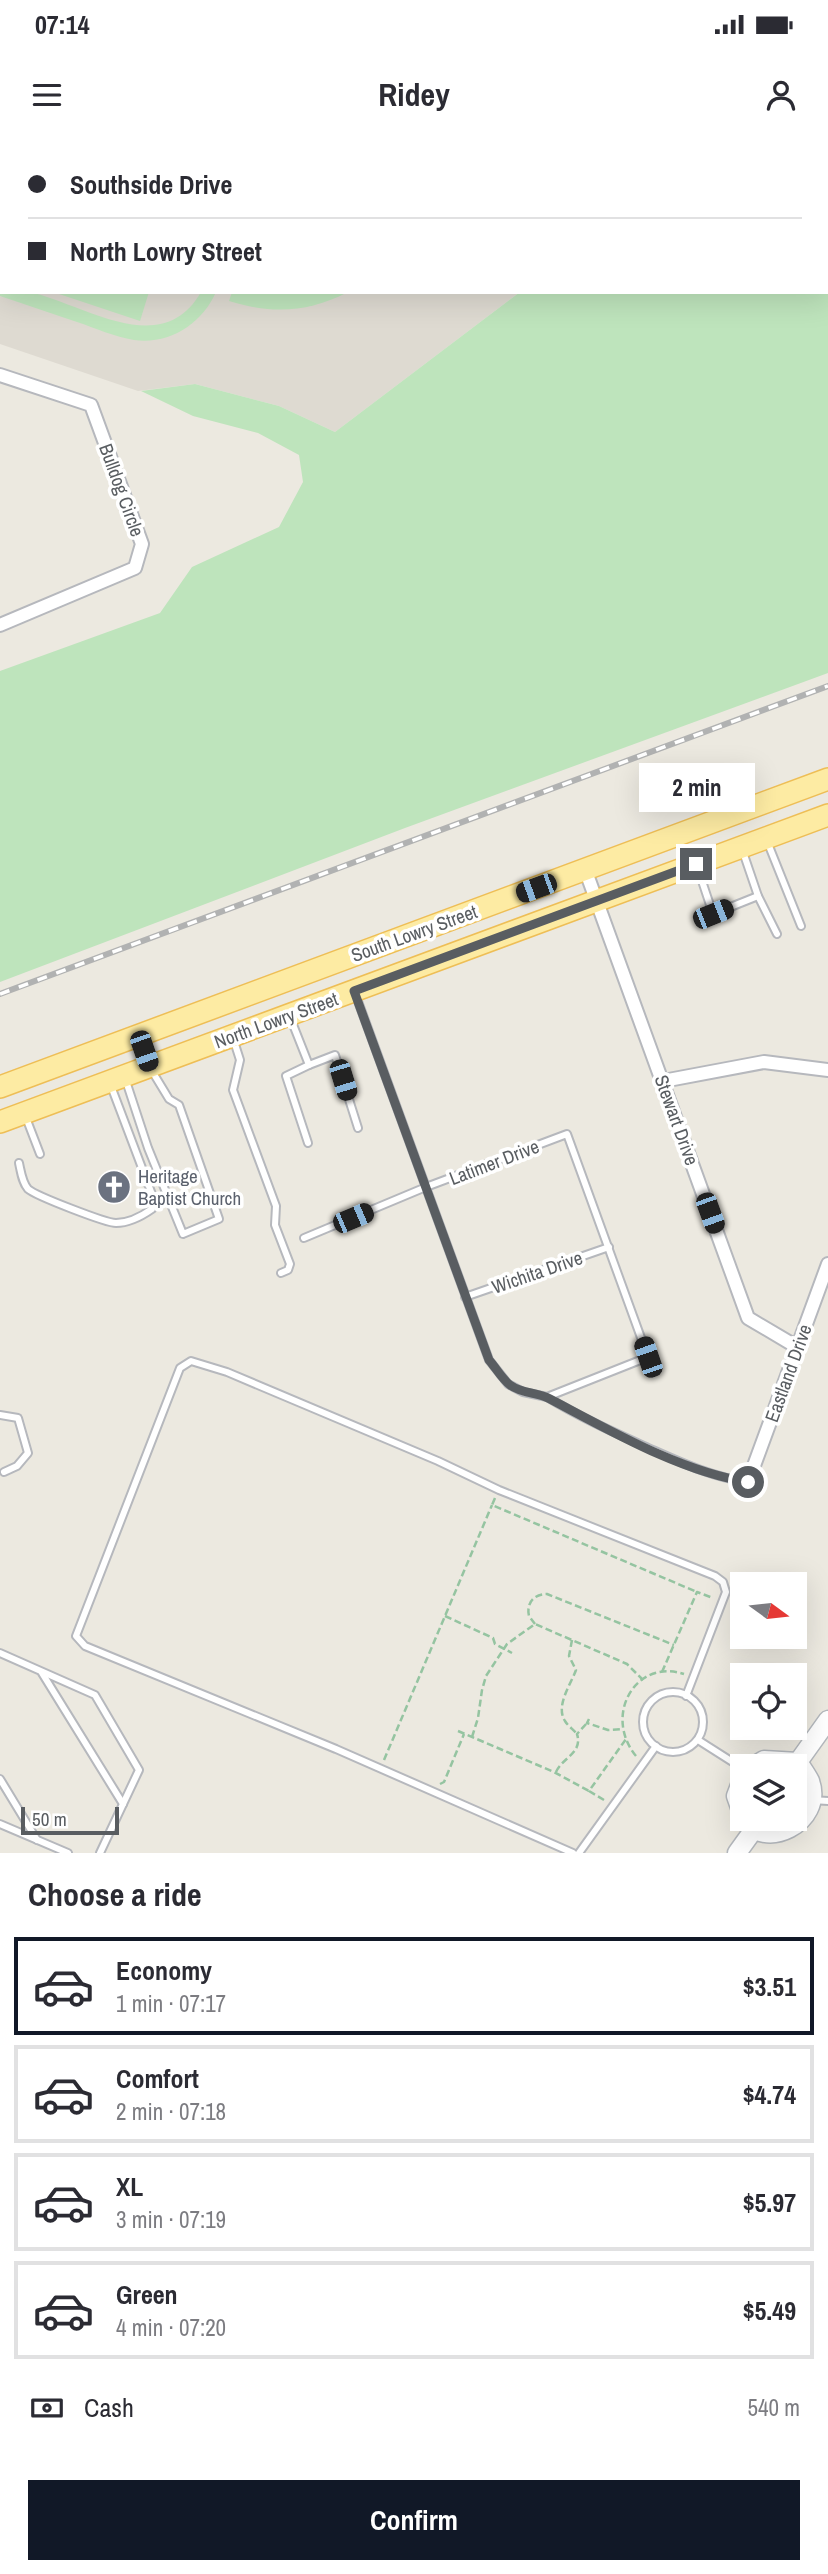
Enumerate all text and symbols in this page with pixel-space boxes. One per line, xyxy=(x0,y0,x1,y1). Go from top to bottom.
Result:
text: 07:14 xyxy=(35,7,90,42)
text: Ridey xyxy=(378,73,450,116)
icon: menu xyxy=(28,76,66,114)
icon: person xyxy=(762,76,800,114)
text: Southside Drive xyxy=(70,167,232,202)
text: North Lowry Street xyxy=(70,234,262,269)
street label: Bulldog Circle xyxy=(93,440,151,540)
callout: 2 min xyxy=(638,762,754,812)
text: 2 min xyxy=(672,772,722,803)
route end xyxy=(680,848,712,880)
car xyxy=(513,871,560,905)
car xyxy=(690,896,737,932)
street label: South Lowry Street xyxy=(347,898,481,968)
street label: North Lowry Street xyxy=(211,985,342,1054)
car xyxy=(128,1028,161,1074)
car xyxy=(327,1057,360,1103)
street label: Stewart Drive xyxy=(649,1071,705,1169)
street label: Latimer Drive xyxy=(445,1133,543,1191)
place label: Heritage Baptist Church xyxy=(138,1163,241,1211)
church icon: Heritage Baptist Church xyxy=(95,1168,133,1206)
car xyxy=(693,1190,728,1236)
car xyxy=(330,1200,377,1236)
street label: Wichita Drive xyxy=(488,1244,586,1300)
street label: Eastland Drive xyxy=(758,1321,818,1425)
car xyxy=(632,1334,665,1380)
route start xyxy=(732,1466,764,1498)
north arrow xyxy=(730,1572,807,1648)
map controls xyxy=(730,1572,807,1831)
button: locate xyxy=(730,1663,807,1740)
button: layers xyxy=(730,1754,807,1831)
scale bar xyxy=(21,1804,119,1836)
text: 50 m xyxy=(32,1806,67,1832)
text: Choose a ride xyxy=(28,1873,202,1916)
text: Economy xyxy=(116,1953,212,1988)
icon: car xyxy=(32,1955,95,2018)
text: $3.51 xyxy=(743,1969,796,2004)
text: 1 min · 07:17 xyxy=(116,1988,226,2019)
text: Comfort xyxy=(116,2061,199,2096)
icon: car xyxy=(32,2063,95,2126)
text: $4.74 xyxy=(743,2077,796,2112)
text: 2 min · 07:18 xyxy=(116,2096,226,2127)
text: XL xyxy=(116,2169,143,2204)
icon: car xyxy=(32,2171,95,2234)
text: $5.97 xyxy=(743,2185,796,2220)
text: 3 min · 07:19 xyxy=(116,2204,226,2235)
text: Green xyxy=(116,2277,178,2312)
icon: car xyxy=(32,2279,95,2342)
text: $5.49 xyxy=(743,2293,796,2328)
text: 4 min · 07:20 xyxy=(116,2312,226,2343)
icon: cash xyxy=(28,2389,66,2427)
text: Cash xyxy=(84,2390,134,2425)
text: 540 m xyxy=(748,2392,800,2423)
button: Confirm xyxy=(28,2480,800,2560)

